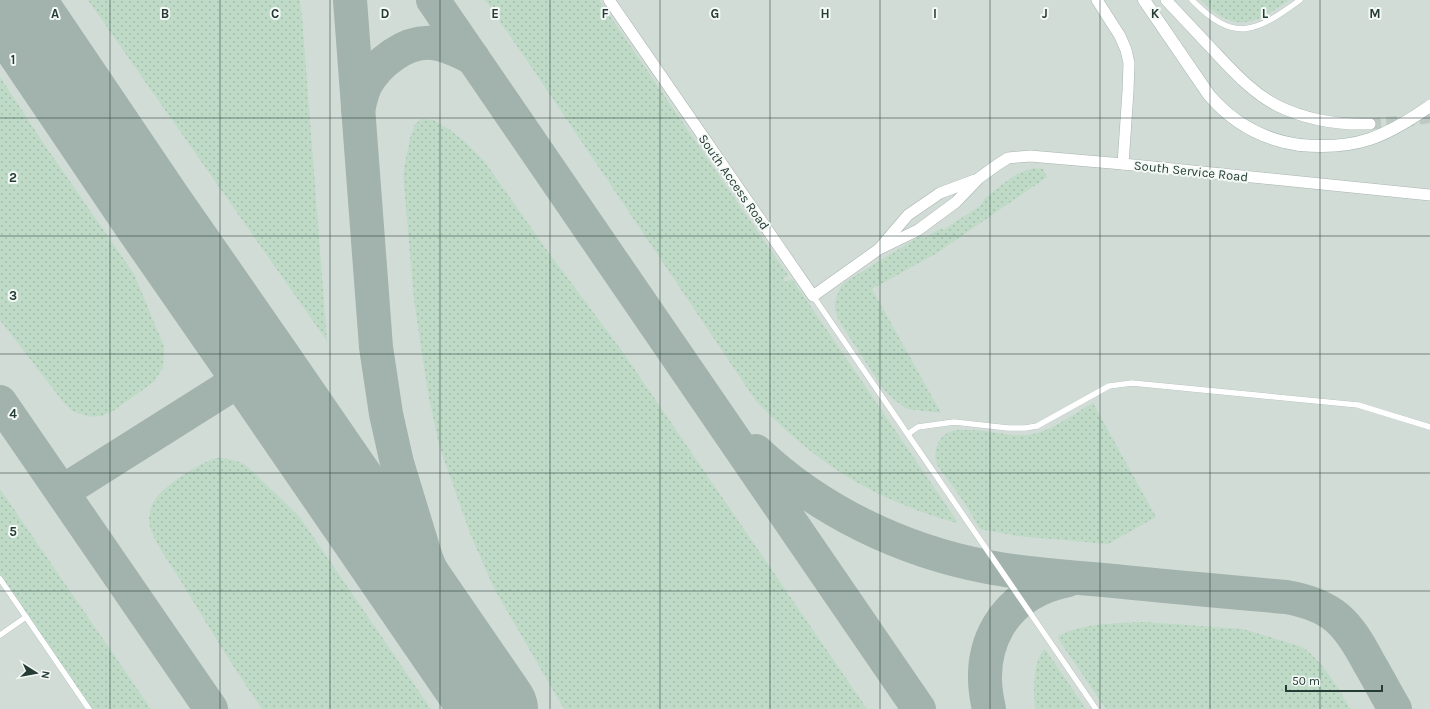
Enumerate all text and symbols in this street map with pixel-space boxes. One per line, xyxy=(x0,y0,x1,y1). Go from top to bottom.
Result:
text: A xyxy=(51,6,59,21)
text: B xyxy=(161,6,169,21)
text: C xyxy=(271,6,279,21)
text: D xyxy=(381,6,390,21)
text: E xyxy=(491,6,499,21)
text: F xyxy=(601,6,609,21)
text: G xyxy=(711,6,719,21)
text: H xyxy=(820,6,830,21)
text: I xyxy=(933,6,937,21)
text: J xyxy=(1042,6,1048,21)
text: K xyxy=(1151,6,1160,21)
text: L xyxy=(1262,6,1269,21)
text: M xyxy=(1369,6,1381,21)
text: 1 xyxy=(11,52,15,67)
street label: South Access Road xyxy=(695,131,773,233)
street label: South Service Road xyxy=(1133,158,1249,184)
text: 2 xyxy=(9,170,17,185)
text: 3 xyxy=(9,288,17,303)
text: 4 xyxy=(9,406,17,421)
text: 5 xyxy=(9,524,17,539)
north arrow xyxy=(16,653,56,693)
scale bar xyxy=(1286,667,1382,693)
text: N xyxy=(38,670,52,680)
text: 50 m xyxy=(1292,674,1320,688)

